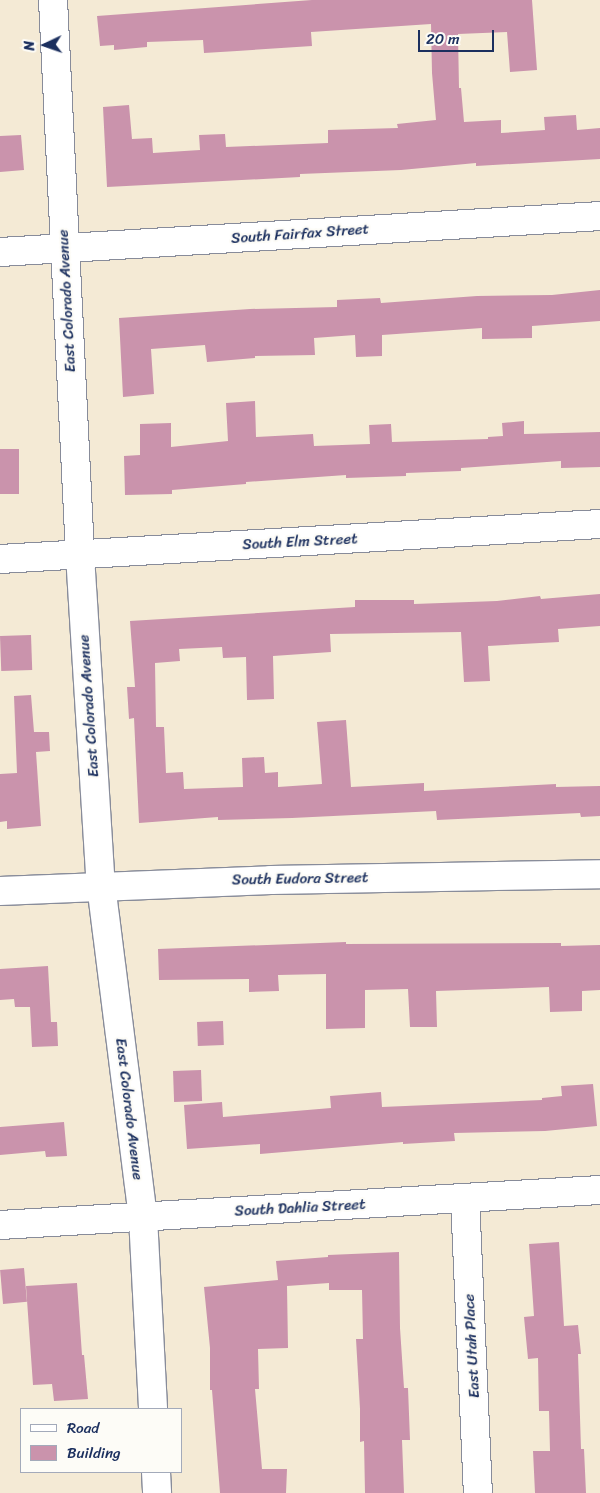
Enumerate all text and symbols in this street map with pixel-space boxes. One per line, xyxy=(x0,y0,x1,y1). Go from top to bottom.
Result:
north arrow xyxy=(20,20,70,70)
scale bar xyxy=(420,20,496,52)
text: 20 m xyxy=(426,26,460,52)
text: N xyxy=(17,40,42,51)
street label: South Fairfax Street xyxy=(230,220,370,248)
street label: East Colorado Avenue xyxy=(54,229,80,373)
street label: South Elm Street xyxy=(242,530,358,554)
street label: East Colorado Avenue xyxy=(75,634,103,778)
street label: South Eudora Street xyxy=(232,869,368,889)
street label: East Colorado Avenue xyxy=(111,1037,147,1181)
street label: South Dahlia Street xyxy=(234,1196,366,1220)
street label: East Utah Place xyxy=(460,1293,484,1399)
legend xyxy=(20,1408,182,1473)
text: Road xyxy=(67,1415,99,1441)
text: Building xyxy=(67,1440,121,1466)

